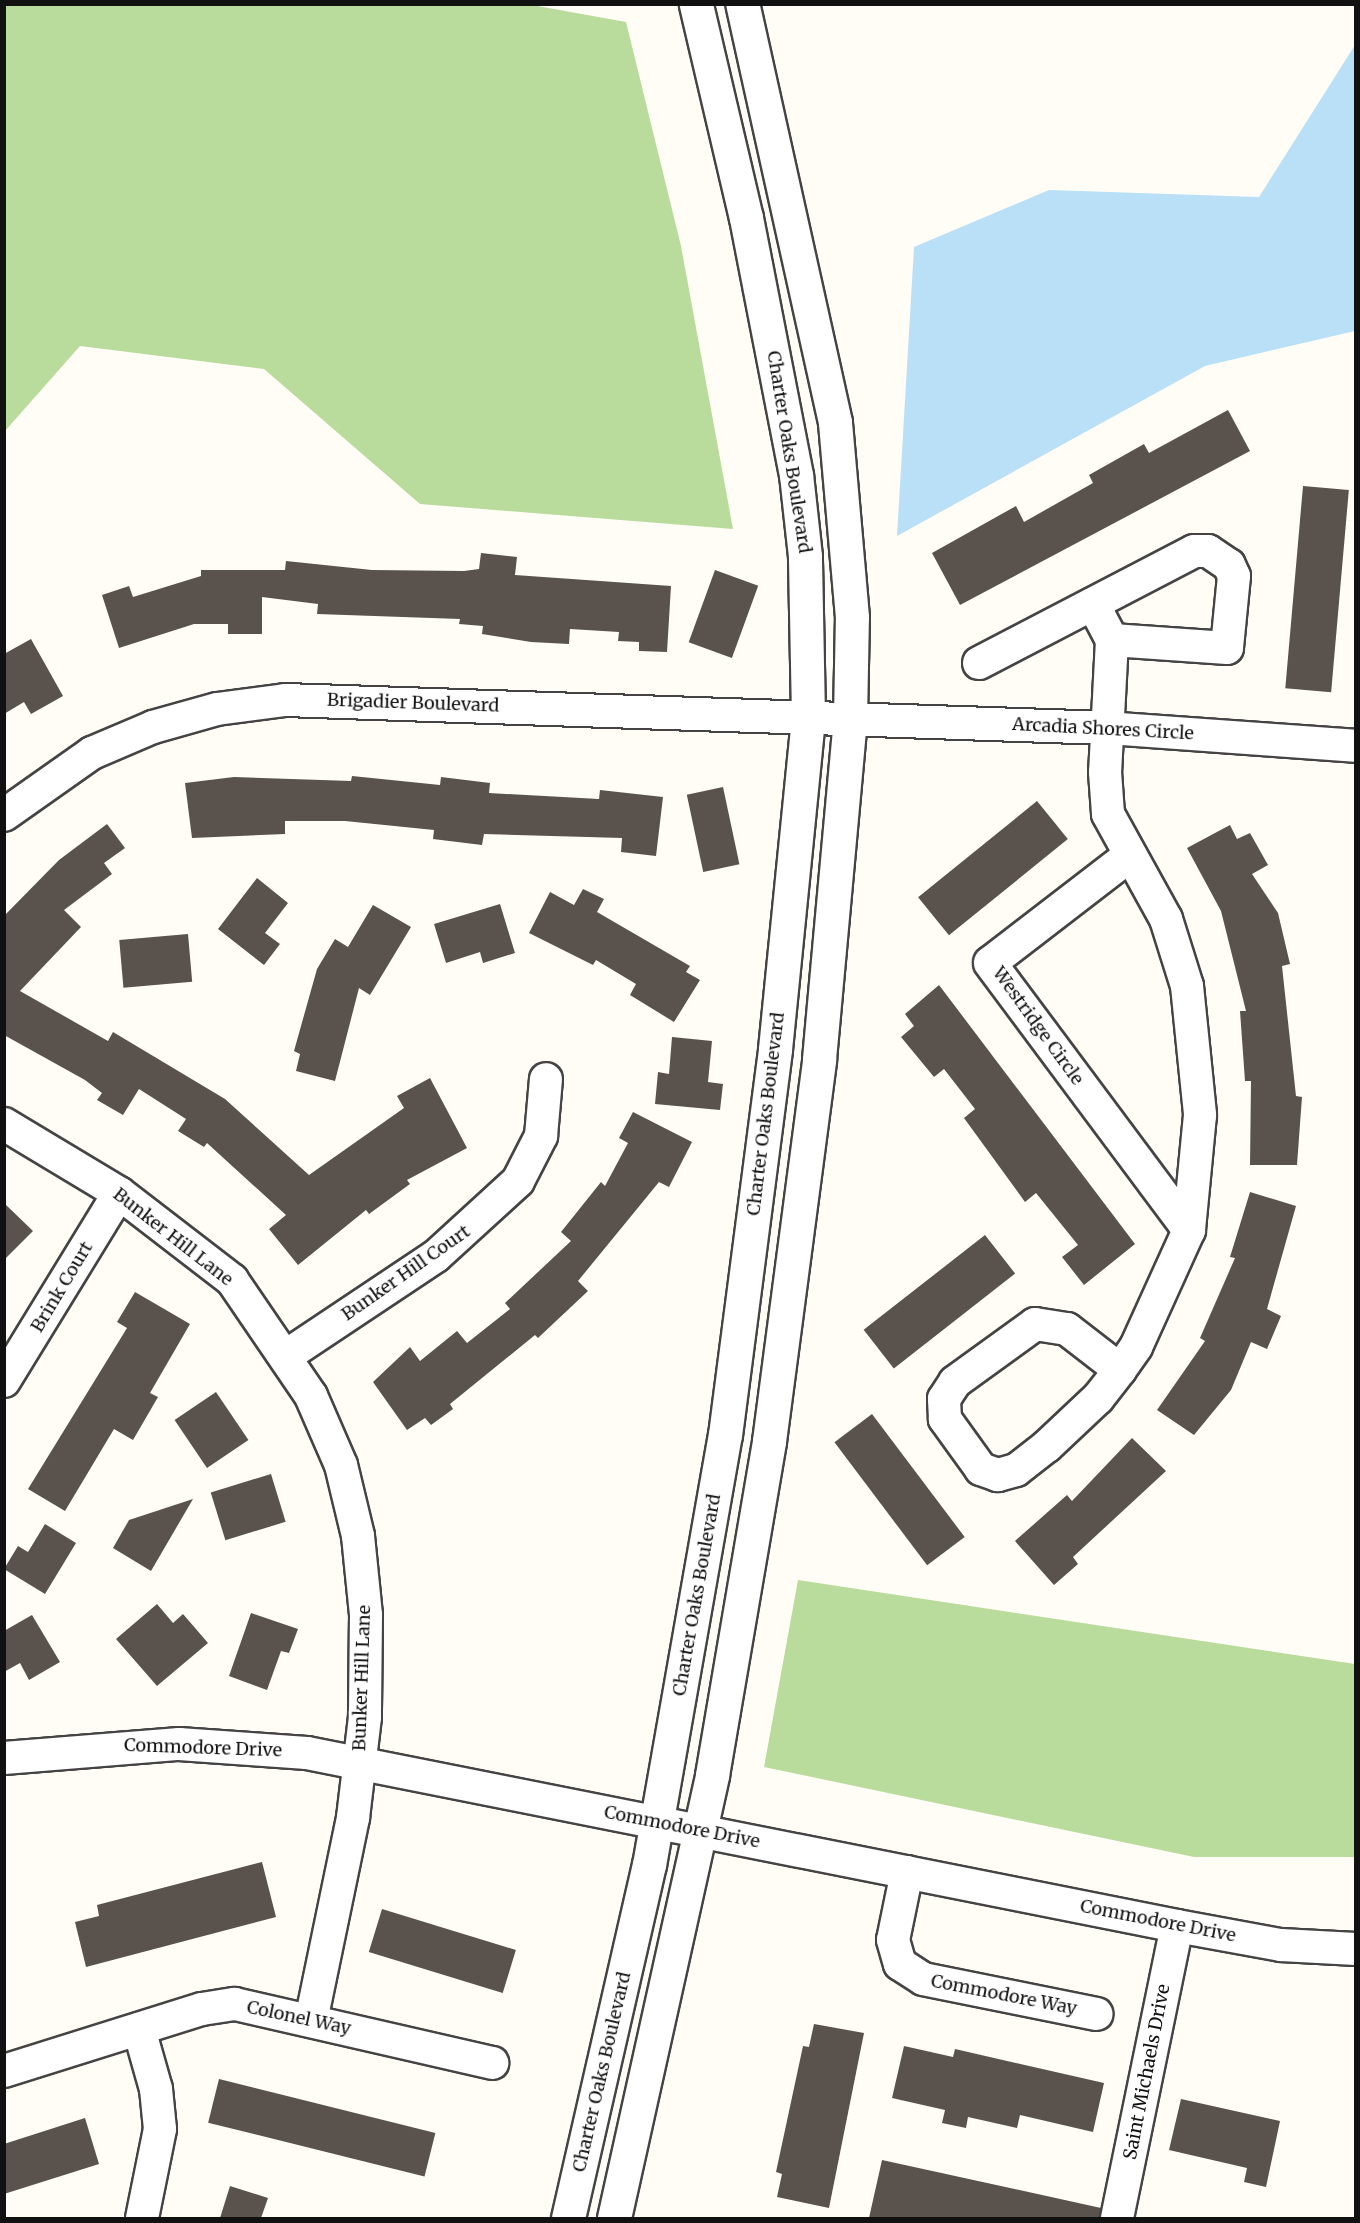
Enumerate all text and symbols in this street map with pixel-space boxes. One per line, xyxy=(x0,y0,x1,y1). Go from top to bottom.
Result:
street label: Charter Oaks Boulevard xyxy=(762,349,816,555)
street label: Brigadier Boulevard xyxy=(327,689,499,717)
street label: Arcadia Shores Circle xyxy=(1012,713,1194,745)
street label: Westridge Circle xyxy=(988,963,1088,1089)
street label: Charter Oaks Boulevard xyxy=(743,1011,789,1217)
street label: Bunker Hill Lane xyxy=(109,1183,237,1291)
street label: Bunker Hill Court xyxy=(338,1221,474,1325)
street label: Brink Court xyxy=(27,1238,97,1336)
street label: Charter Oaks Boulevard xyxy=(669,1492,725,1698)
street label: Bunker Hill Lane xyxy=(349,1605,375,1751)
street label: Commodore Drive xyxy=(124,1734,282,1762)
street label: Commodore Drive xyxy=(602,1801,762,1853)
street label: Commodore Drive xyxy=(1078,1895,1238,1947)
street label: Charter Oaks Boulevard xyxy=(568,1970,636,2174)
street label: Commodore Way xyxy=(929,1970,1079,2020)
street label: Saint Michaels Drive xyxy=(1119,1982,1175,2162)
street label: Colonel Way xyxy=(245,1996,353,2040)

